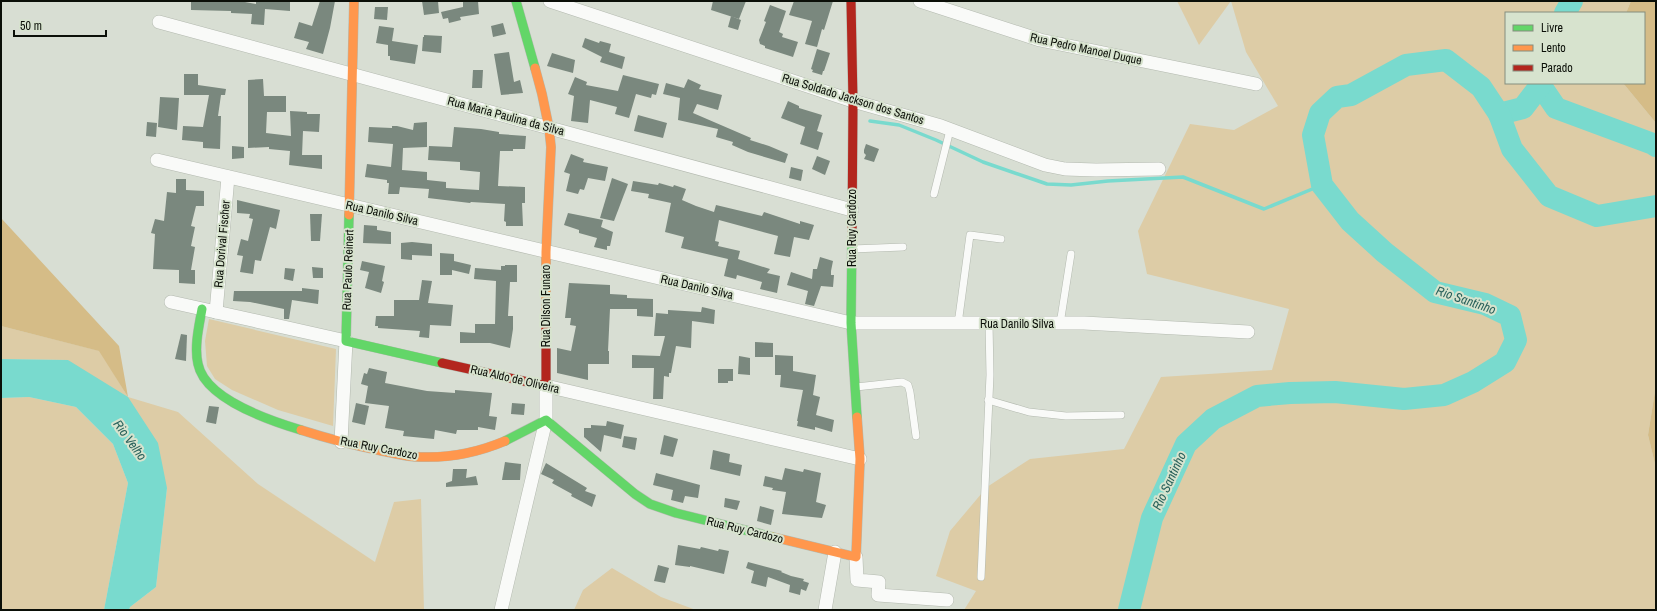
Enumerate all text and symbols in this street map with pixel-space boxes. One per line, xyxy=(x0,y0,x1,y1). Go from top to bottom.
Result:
scale bar xyxy=(14,12,106,38)
legend xyxy=(1505,12,1645,84)
text: 50 m xyxy=(20,18,42,34)
text: Livre xyxy=(1541,20,1563,36)
street label: Rua Pedro Manoel Duque xyxy=(1029,29,1143,69)
text: Lento xyxy=(1541,40,1566,56)
text: Parado xyxy=(1541,60,1573,76)
street label: Rua Soldado Jackson dos Santos xyxy=(780,70,926,128)
street label: Rua Maria Paulina da Silva xyxy=(446,93,567,139)
street label: Rua Ruy Cardozo xyxy=(844,189,860,267)
street label: Rua Danilo Silva xyxy=(344,197,420,229)
street label: Rua Dorival Fischer xyxy=(210,199,234,288)
street label: Rua Paulo Reinert xyxy=(339,229,357,311)
street label: Rua Dilson Funaro xyxy=(538,265,554,347)
street label: Rua Danilo Silva xyxy=(659,271,735,303)
water label: Rio Santinho xyxy=(1434,282,1498,318)
street label: Rua Danilo Silva xyxy=(980,316,1054,332)
street label: Rua Aldo de Oliveira xyxy=(469,361,562,397)
water label: Rio Velho xyxy=(110,416,150,464)
street label: Rua Ruy Cardozo xyxy=(339,433,419,463)
water label: Rio Santinho xyxy=(1148,449,1190,513)
street label: Rua Ruy Cardozo xyxy=(705,513,785,547)

